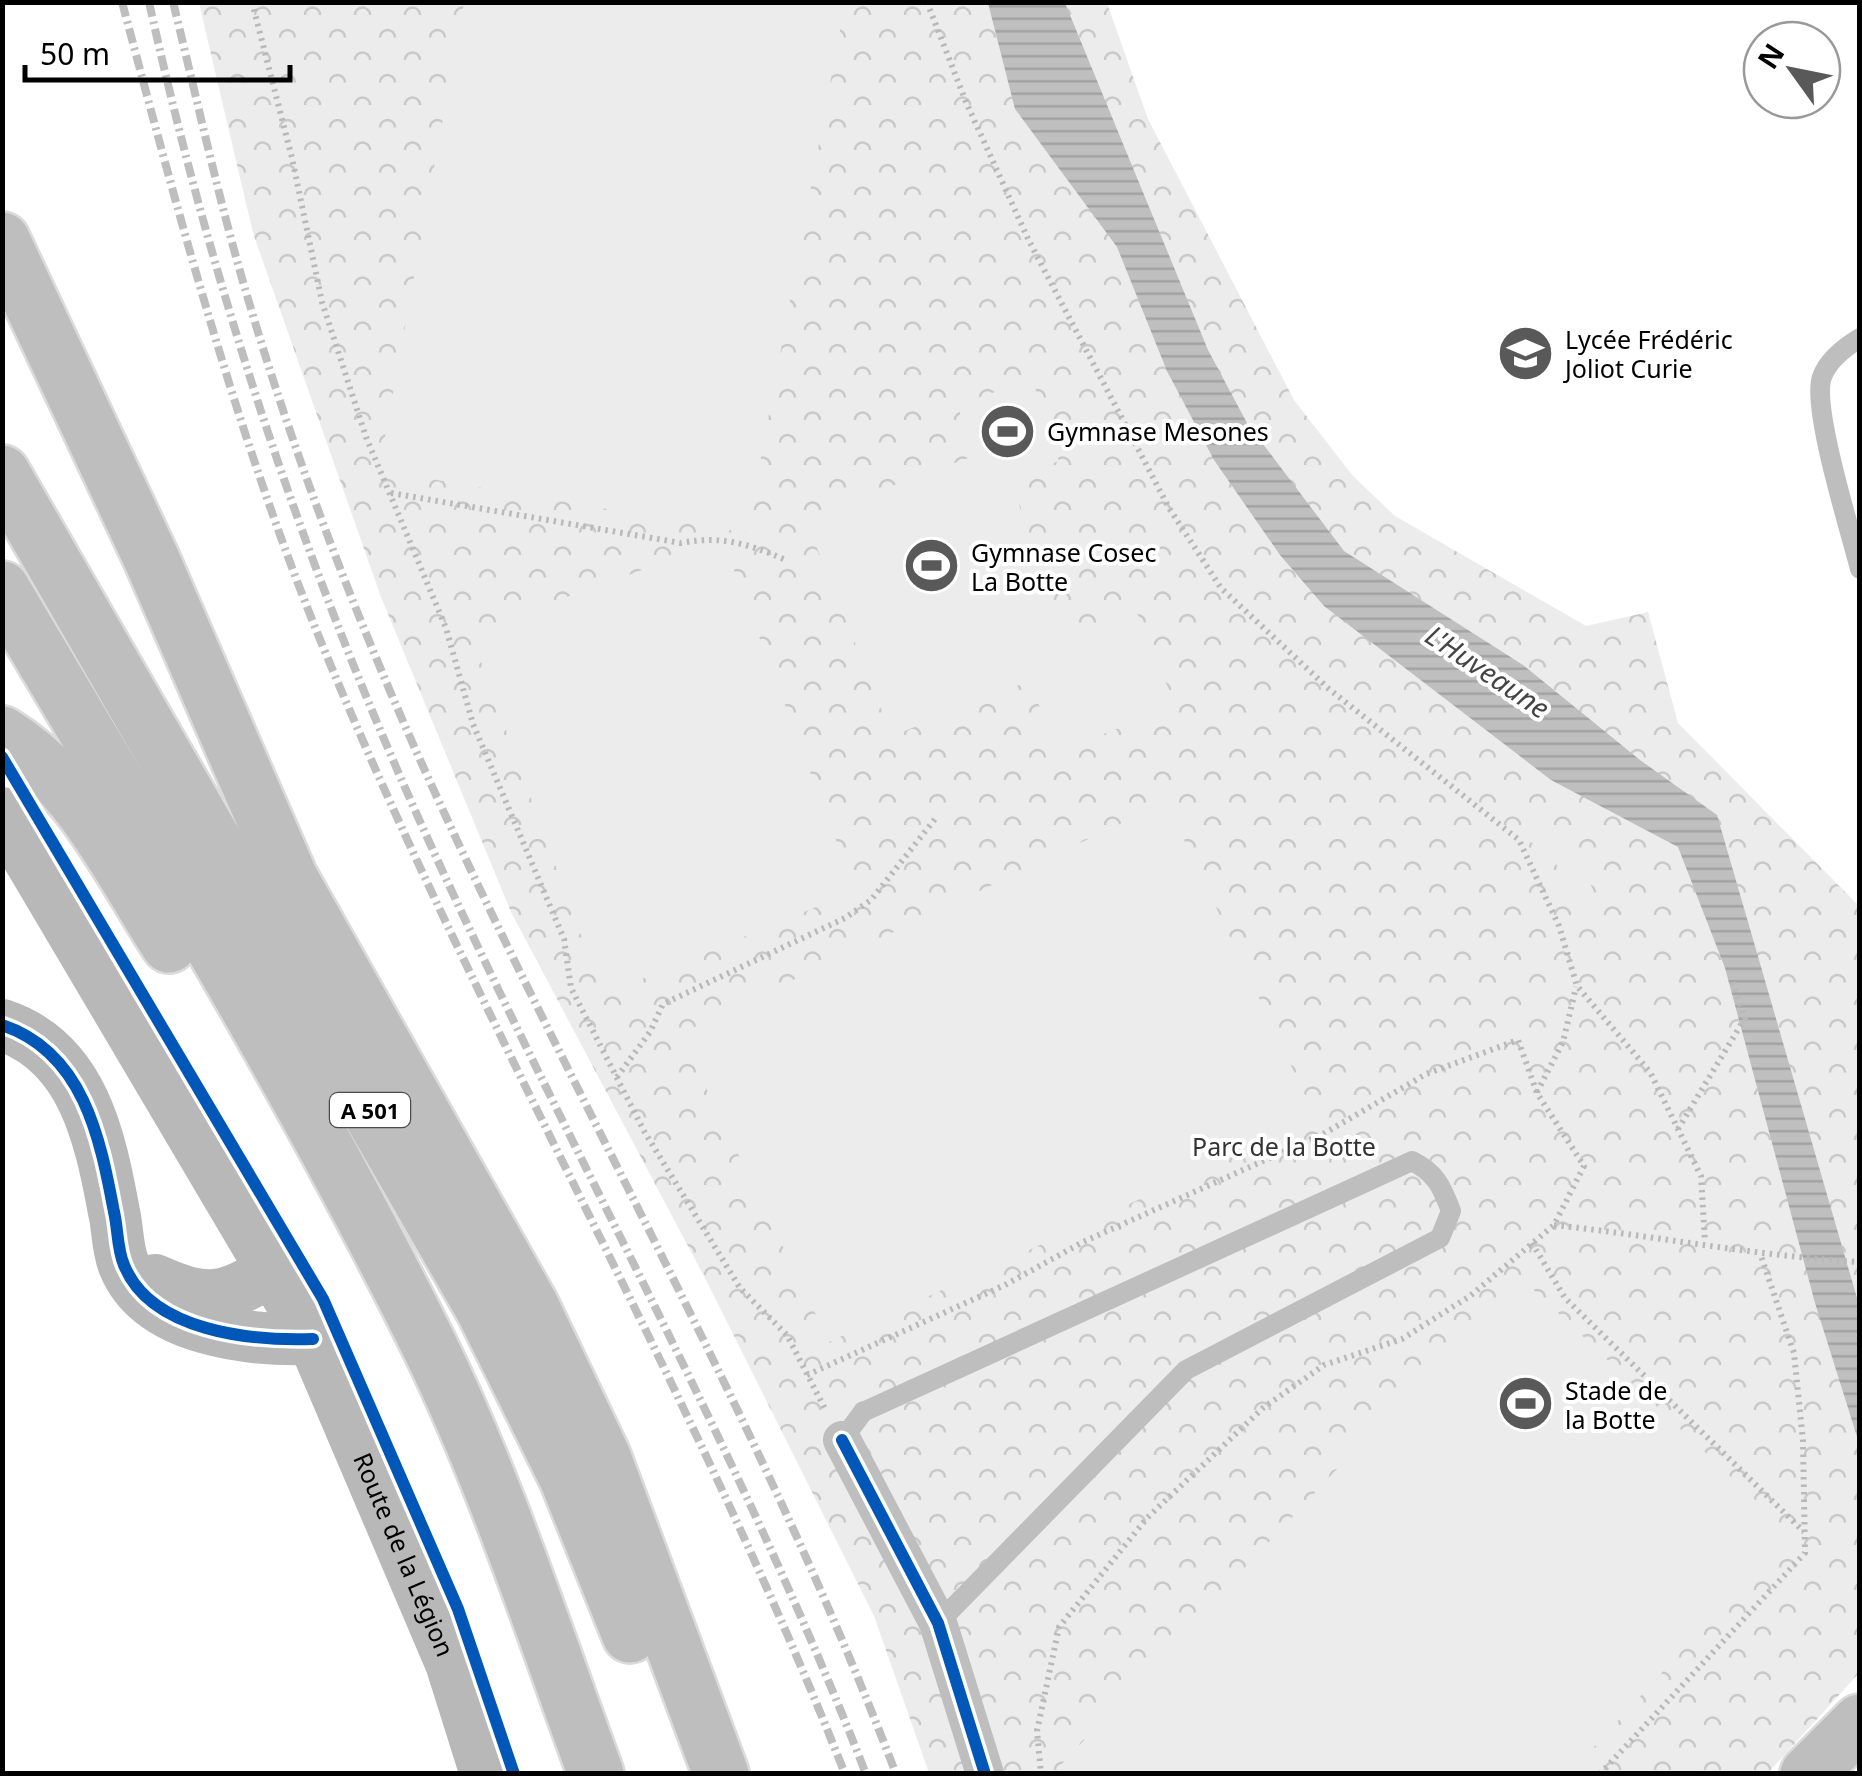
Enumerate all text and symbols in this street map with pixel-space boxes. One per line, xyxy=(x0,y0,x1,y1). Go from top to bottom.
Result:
scale bar xyxy=(25,20,290,82)
north arrow xyxy=(1742,20,1842,120)
text: 50 m xyxy=(40,33,110,74)
text: N xyxy=(1748,36,1792,76)
place label: Lycée Frédéric Joliot Curie xyxy=(1563,322,1733,385)
school or university icon: Lycée Frédéric Joliot Curie xyxy=(1496,323,1556,383)
sports icon: Gymnase Mesones xyxy=(978,401,1038,461)
place label: Gymnase Mesones xyxy=(1047,414,1269,448)
place label: Gymnase Cosec La Botte xyxy=(971,535,1156,598)
sports icon: Gymnase Cosec La Botte xyxy=(902,536,962,596)
water label: L'Huveaune xyxy=(1419,616,1557,726)
road number: A 501 xyxy=(330,1093,410,1127)
park label: Parc de la Botte xyxy=(1192,1129,1376,1163)
place label: Stade de la Botte xyxy=(1565,1373,1667,1436)
sports icon: Stade de la Botte xyxy=(1496,1374,1556,1434)
street label: Route de la Légion xyxy=(346,1447,463,1661)

